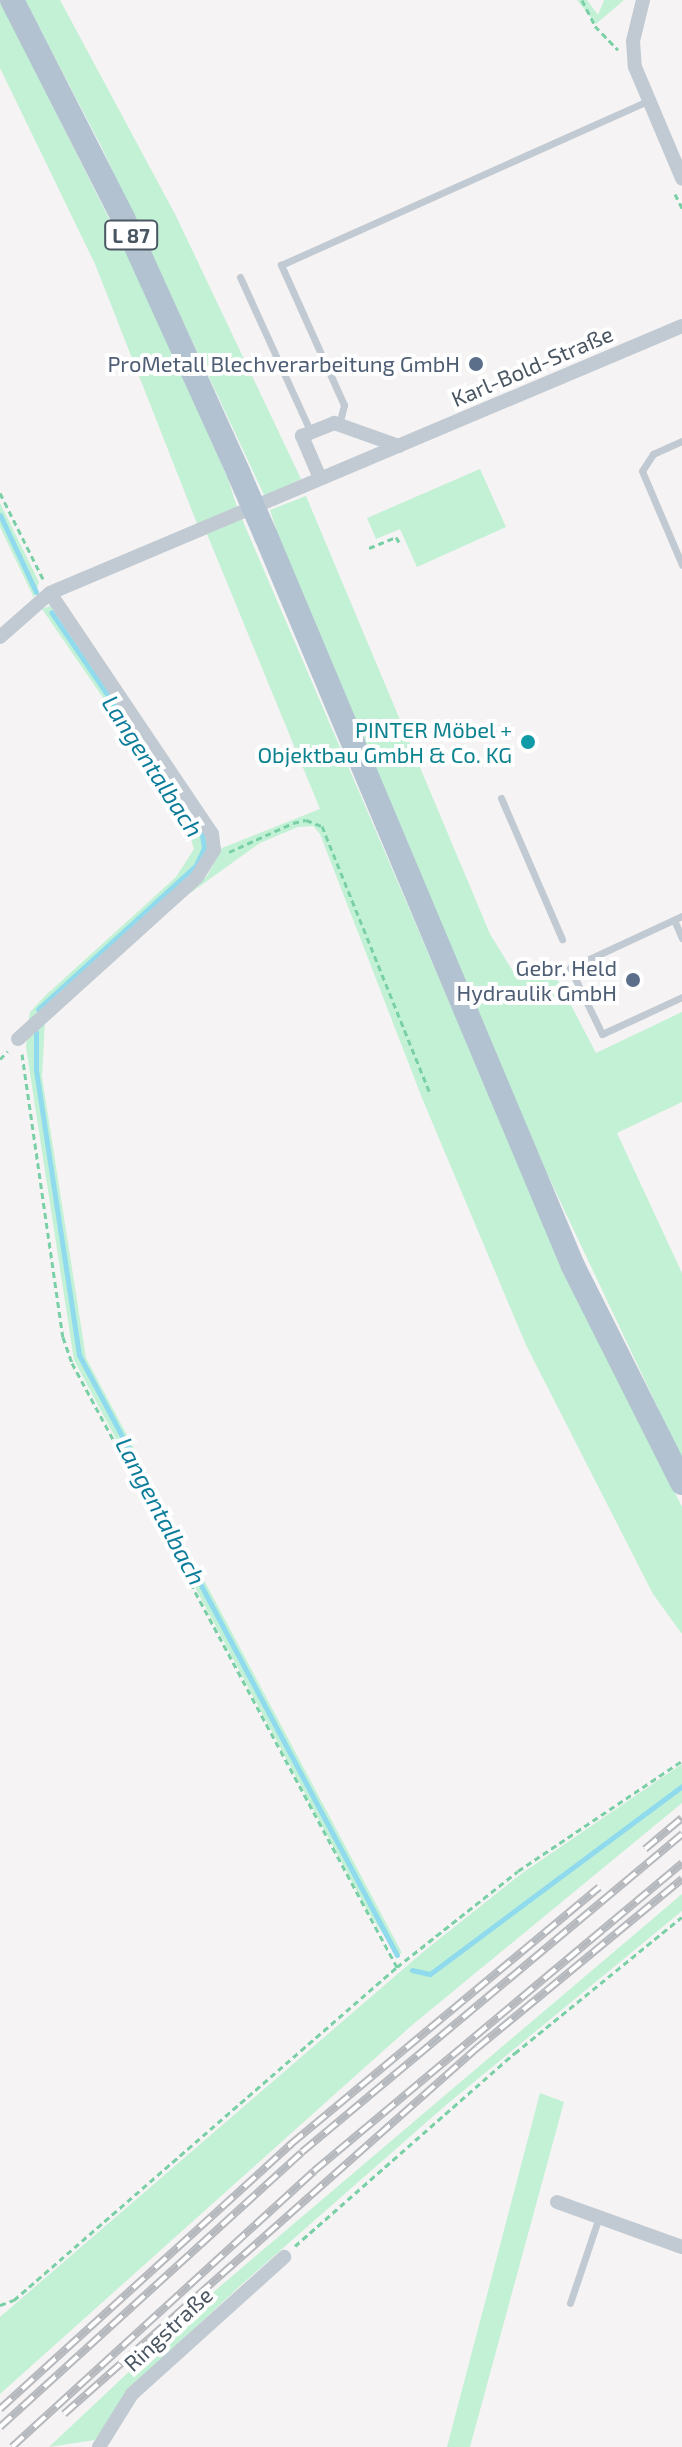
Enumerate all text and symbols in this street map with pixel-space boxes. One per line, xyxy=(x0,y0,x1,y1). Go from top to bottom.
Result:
road number: L 87 xyxy=(103,219,159,251)
street label: Karl-Bold-Straße xyxy=(447,320,617,412)
place label: ProMetall Blechverarbeitung GmbH xyxy=(107,351,460,377)
marker: ProMetall Blechverarbeitung GmbH xyxy=(467,355,485,373)
water label: Langentalbach xyxy=(96,690,210,842)
place label: PINTER Möbel + Objektbau GmbH & Co. KG xyxy=(257,716,512,768)
marker: PINTER Möbel + Objektbau GmbH & Co. KG xyxy=(519,733,537,751)
place label: Gebr. Held Hydraulik GmbH xyxy=(456,954,617,1006)
marker: Gebr. Held Hydraulik GmbH xyxy=(624,971,642,989)
water label: Langentalbach xyxy=(110,1432,212,1590)
street label: Ringstraße xyxy=(118,2281,218,2377)

